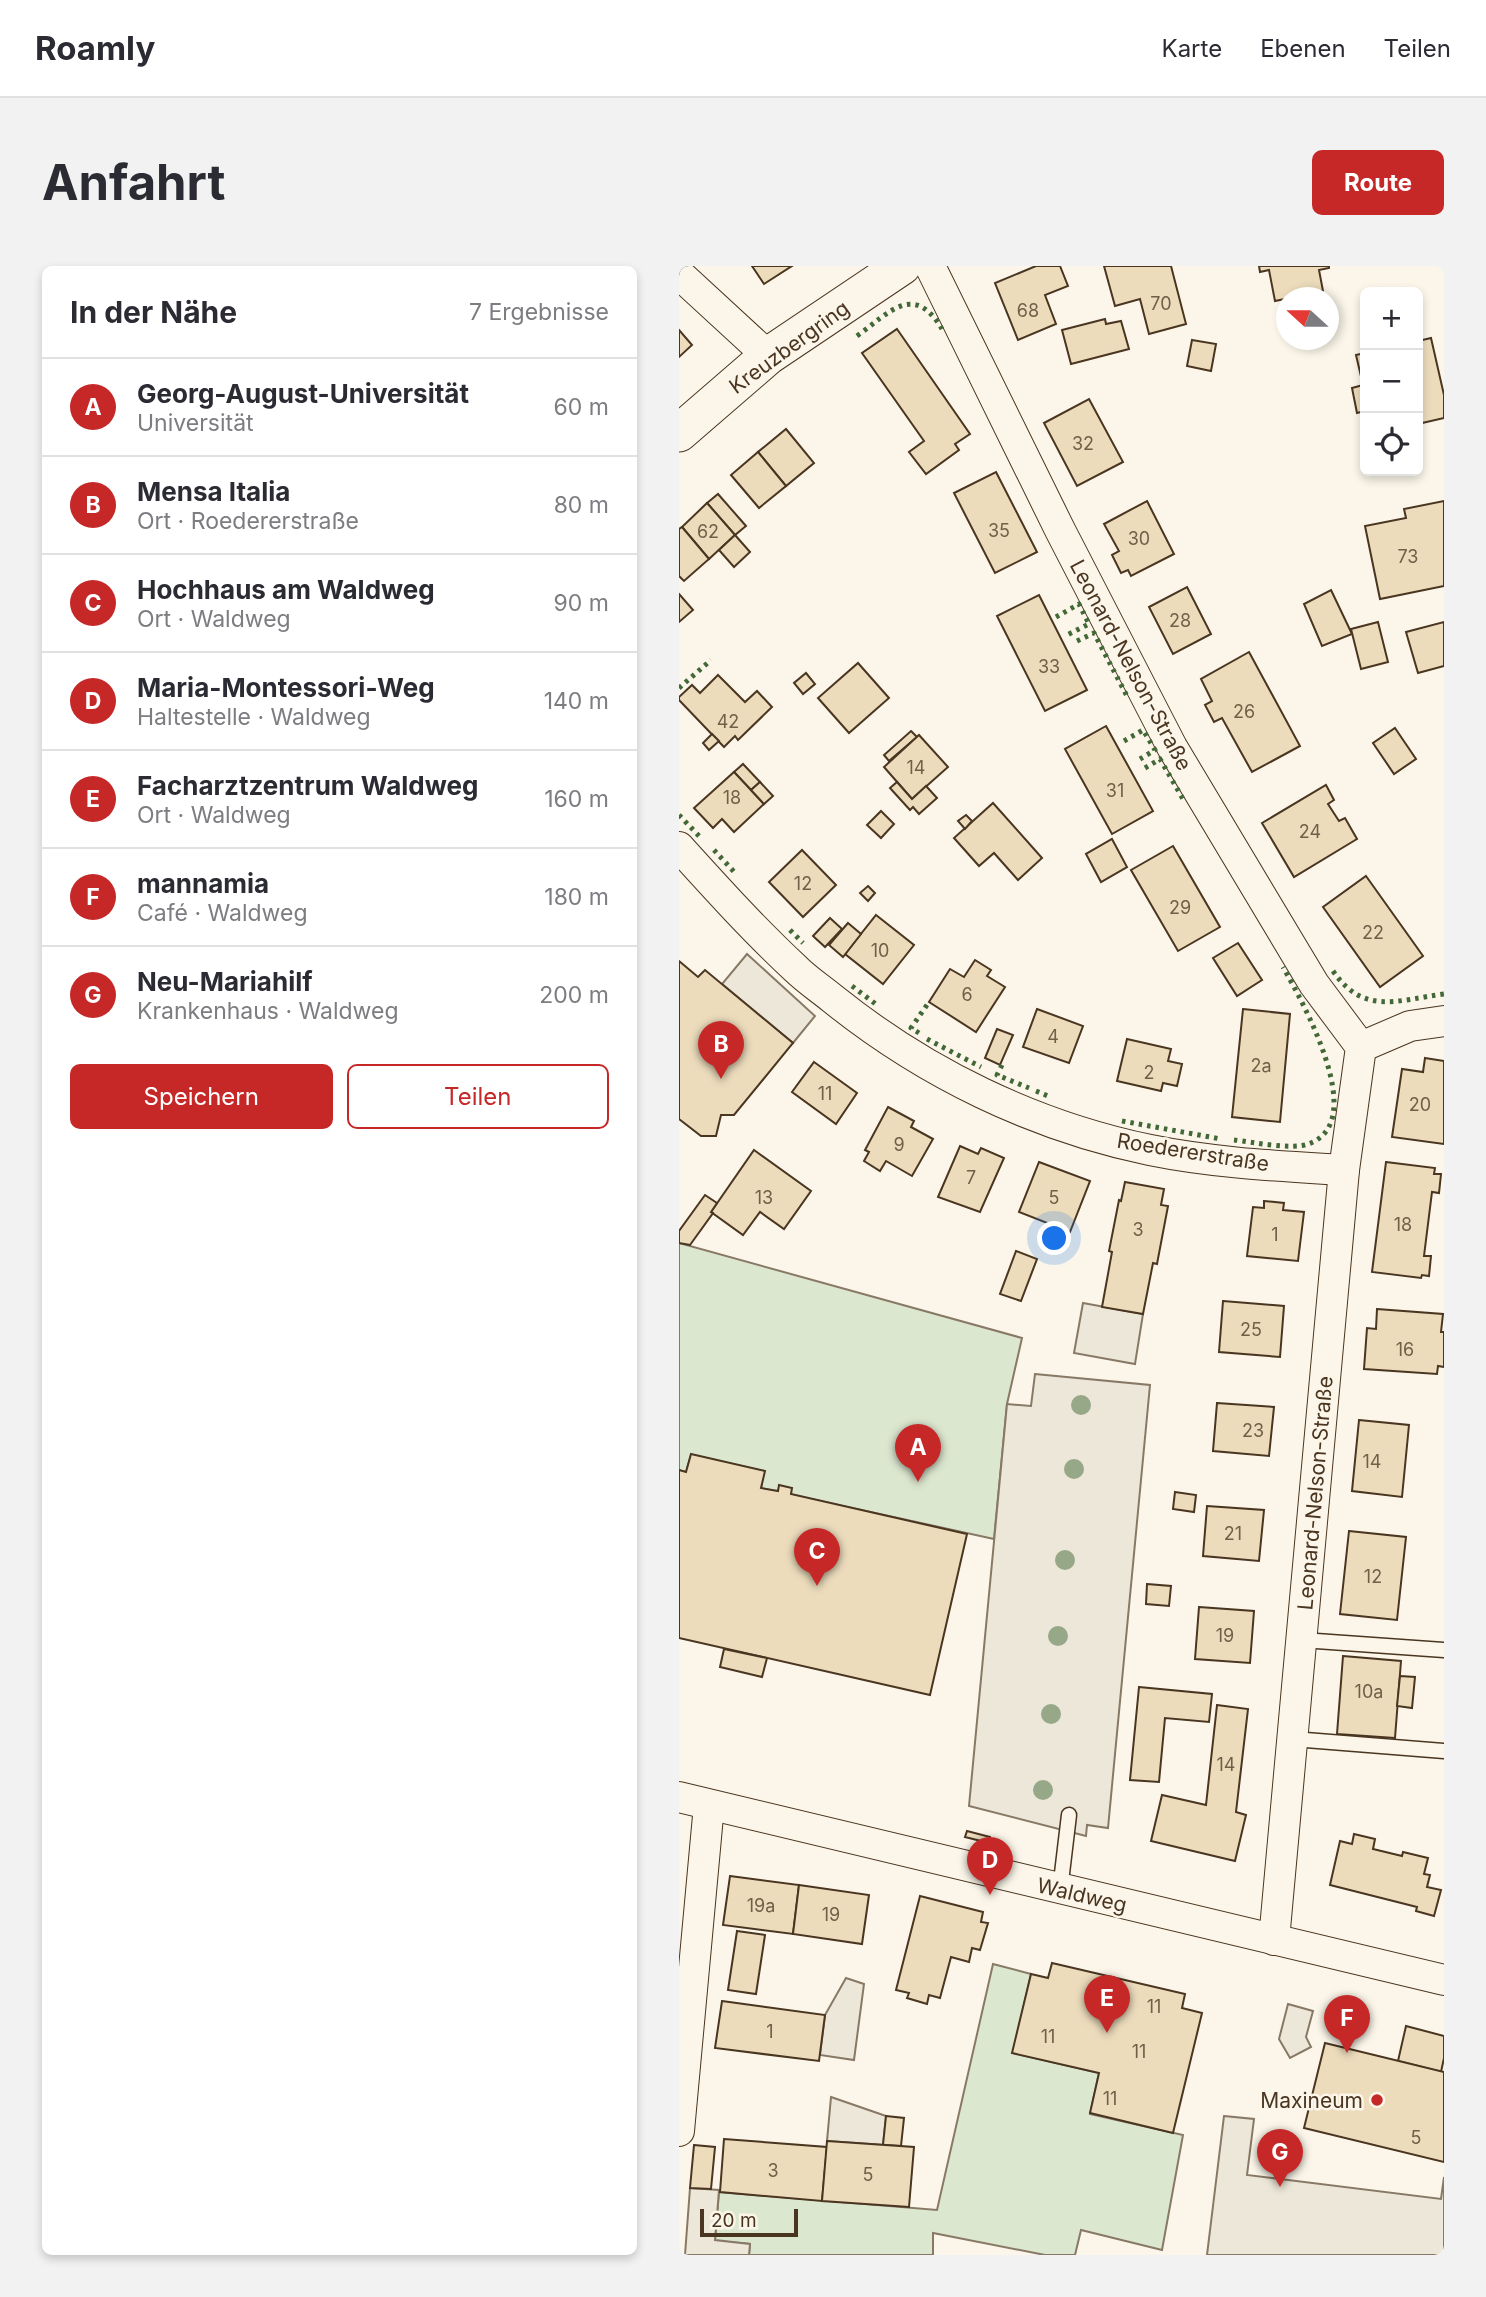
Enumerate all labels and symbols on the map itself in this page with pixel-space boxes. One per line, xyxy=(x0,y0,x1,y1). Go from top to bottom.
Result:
north arrow xyxy=(1276,287,1339,350)
house number: 70 xyxy=(1150,293,1172,314)
street label: Kreuzbergring xyxy=(724,295,854,399)
house number: 68 xyxy=(1017,300,1039,321)
house number: 32 xyxy=(1072,433,1094,454)
house number: 35 xyxy=(988,520,1010,541)
house number: 62 xyxy=(697,521,719,542)
house number: 30 xyxy=(1128,528,1150,549)
house number: 73 xyxy=(1397,546,1419,567)
street label: Leonard-Nelson-Straße xyxy=(1065,555,1197,775)
house number: 28 xyxy=(1169,610,1191,631)
house number: 33 xyxy=(1038,656,1060,677)
house number: 26 xyxy=(1233,701,1255,722)
house number: 42 xyxy=(717,711,739,732)
house number: 14 xyxy=(907,757,925,778)
house number: 31 xyxy=(1106,780,1124,801)
house number: 18 xyxy=(723,787,741,808)
house number: 24 xyxy=(1299,821,1321,842)
house number: 12 xyxy=(794,873,812,894)
house number: 29 xyxy=(1169,897,1191,918)
house number: 22 xyxy=(1362,922,1384,943)
house number: 10 xyxy=(871,940,889,961)
house number: 6 xyxy=(961,984,973,1005)
pin: B xyxy=(698,1021,744,1079)
house number: 4 xyxy=(1047,1026,1059,1047)
house number: 2a xyxy=(1250,1055,1272,1076)
house number: 2 xyxy=(1144,1062,1154,1083)
house number: 11 xyxy=(818,1083,832,1104)
house number: 20 xyxy=(1409,1094,1431,1115)
street label: Roedererstraße xyxy=(1115,1128,1271,1176)
house number: 9 xyxy=(893,1134,905,1155)
house number: 7 xyxy=(966,1167,976,1188)
house number: 13 xyxy=(755,1187,773,1208)
house number: 5 xyxy=(1049,1187,1059,1208)
house number: 18 xyxy=(1394,1214,1412,1235)
house number: 3 xyxy=(1132,1219,1144,1240)
your location xyxy=(1037,1221,1071,1255)
house number: 1 xyxy=(1271,1224,1279,1245)
house number: 25 xyxy=(1240,1319,1262,1340)
house number: 16 xyxy=(1396,1339,1414,1360)
street label: Leonard-Nelson-Straße xyxy=(1292,1375,1338,1611)
house number: 23 xyxy=(1242,1420,1264,1441)
pin: A xyxy=(895,1424,941,1482)
house number: 14 xyxy=(1363,1451,1381,1472)
house number: 21 xyxy=(1224,1523,1242,1544)
pin: C xyxy=(794,1528,840,1586)
house number: 12 xyxy=(1364,1566,1382,1587)
house number: 19 xyxy=(1216,1625,1234,1646)
house number: 10a xyxy=(1355,1681,1383,1702)
house number: 14 xyxy=(1217,1754,1235,1775)
pin: D xyxy=(967,1837,1013,1895)
street label: Waldweg xyxy=(1035,1873,1129,1917)
house number: 19a xyxy=(747,1895,775,1916)
house number: 19 xyxy=(822,1904,840,1925)
pin: E xyxy=(1084,1975,1130,2033)
pin: F xyxy=(1324,1995,1370,2053)
house number: 11 xyxy=(1147,1996,1161,2017)
house number: 1 xyxy=(766,2021,774,2042)
house number: 11 xyxy=(1041,2026,1055,2047)
house number: 11 xyxy=(1132,2041,1146,2062)
house number: 11 xyxy=(1103,2088,1117,2109)
place label: Maxineum xyxy=(1260,2088,1363,2113)
marker: Maxineum xyxy=(1369,2092,1385,2108)
house number: 5 xyxy=(1411,2127,1421,2148)
pin: G xyxy=(1257,2129,1303,2187)
house number: 3 xyxy=(767,2160,779,2181)
house number: 5 xyxy=(863,2164,873,2185)
scale bar xyxy=(700,2206,798,2238)

